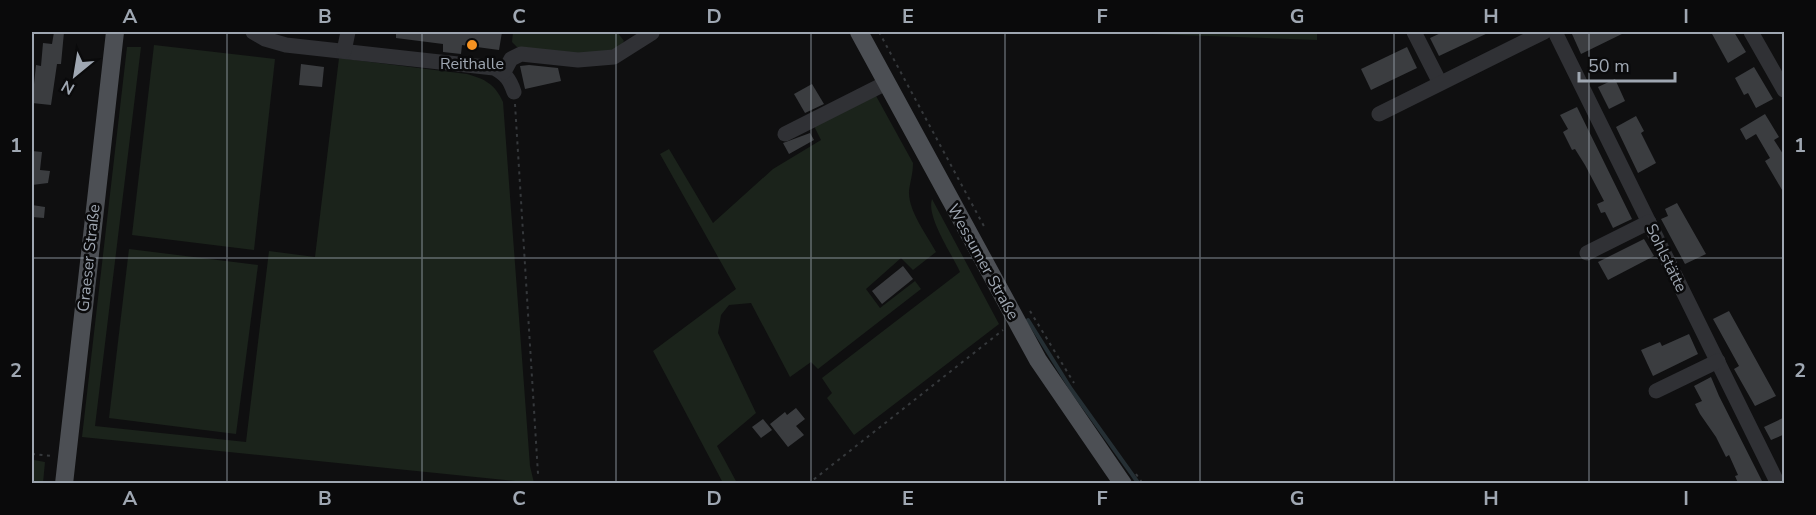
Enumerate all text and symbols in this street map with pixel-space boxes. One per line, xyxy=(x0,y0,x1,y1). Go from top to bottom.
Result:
text: A xyxy=(123,3,138,30)
text: B xyxy=(318,3,332,30)
text: C xyxy=(512,3,526,30)
text: D xyxy=(706,3,722,30)
text: E xyxy=(902,3,914,30)
text: F xyxy=(1096,3,1108,30)
text: G xyxy=(1290,3,1304,30)
text: H xyxy=(1483,3,1499,30)
text: I xyxy=(1683,3,1689,30)
marker: Reithalle xyxy=(465,38,479,52)
north arrow xyxy=(45,45,105,105)
scale bar xyxy=(1579,45,1675,83)
place label: Reithalle xyxy=(440,53,504,75)
text: 50 m xyxy=(1588,54,1630,78)
text: N xyxy=(57,75,79,100)
text: 1 xyxy=(10,132,22,159)
text: 1 xyxy=(1794,132,1806,159)
street label: Wessumer Straße xyxy=(942,200,1024,324)
street label: Graeser Straße xyxy=(72,203,106,313)
street label: Sohlstätte xyxy=(1640,220,1692,296)
text: 2 xyxy=(10,357,22,384)
text: 2 xyxy=(1794,357,1806,384)
text: A xyxy=(123,485,138,512)
text: B xyxy=(318,485,332,512)
text: C xyxy=(512,485,526,512)
text: D xyxy=(706,485,722,512)
text: E xyxy=(902,485,914,512)
text: F xyxy=(1096,485,1108,512)
text: G xyxy=(1290,485,1304,512)
text: H xyxy=(1483,485,1499,512)
text: I xyxy=(1683,485,1689,512)

